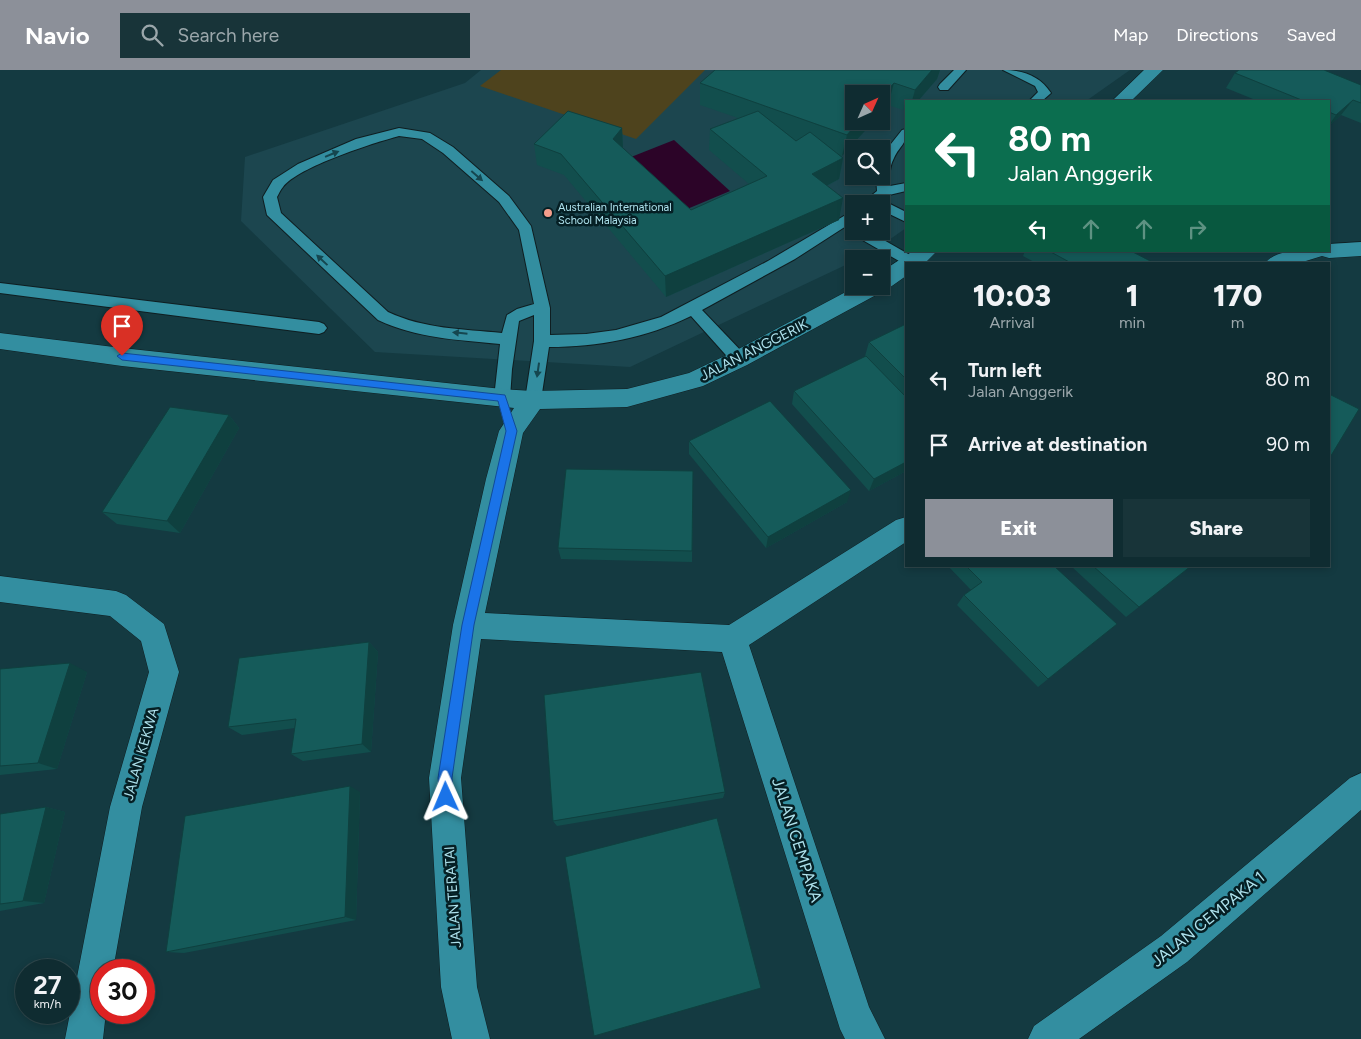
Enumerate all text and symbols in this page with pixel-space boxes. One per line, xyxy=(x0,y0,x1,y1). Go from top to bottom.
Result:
search box xyxy=(120,13,470,58)
text: Navio xyxy=(25,21,90,50)
icon: search xyxy=(138,21,166,49)
text: Search here xyxy=(178,24,279,47)
text: Map xyxy=(1113,24,1148,46)
text: Directions xyxy=(1176,24,1258,46)
text: Saved xyxy=(1286,24,1336,46)
north arrow xyxy=(845,85,890,130)
map controls xyxy=(845,85,890,295)
text: 80 m xyxy=(1008,118,1091,160)
icon: left xyxy=(925,120,990,185)
button: search xyxy=(845,140,890,185)
one-way arrow xyxy=(325,149,339,157)
text: Jalan Anggerik xyxy=(1008,160,1153,187)
one-way arrow xyxy=(471,170,484,181)
button: + xyxy=(845,195,890,240)
place label: Australian International School Malaysia xyxy=(558,201,672,227)
marker: Australian International School Malaysia xyxy=(542,207,554,219)
icon: left xyxy=(1024,215,1052,243)
icon: ahead xyxy=(1077,215,1105,243)
icon: ahead xyxy=(1130,215,1158,243)
icon: right xyxy=(1183,215,1211,243)
button: − xyxy=(845,250,890,295)
one-way arrow xyxy=(317,254,329,266)
text: 10:03 xyxy=(973,277,1051,314)
text: 1 xyxy=(1126,277,1138,314)
text: 170 xyxy=(1213,277,1262,314)
pin xyxy=(101,305,143,356)
icon: arrive xyxy=(108,312,136,340)
text: Arrival xyxy=(989,313,1035,332)
text: min xyxy=(1119,313,1145,332)
text: m xyxy=(1231,313,1244,332)
street label: JALAN ANGGERIK xyxy=(697,315,811,385)
one-way arrow xyxy=(452,329,468,337)
text: Turn left xyxy=(968,359,1042,382)
one-way arrow xyxy=(534,363,542,379)
icon: left xyxy=(925,366,953,394)
text: 80 m xyxy=(1265,368,1310,391)
text: Jalan Anggerik xyxy=(968,382,1073,401)
icon: arrive xyxy=(925,431,953,459)
text: Arrive at destination xyxy=(968,433,1147,456)
text: 90 m xyxy=(1266,433,1310,456)
button: Exit xyxy=(925,499,1113,557)
button: Share xyxy=(1123,499,1310,557)
street label: JALAN KEKWA xyxy=(120,705,162,802)
position arrow xyxy=(419,770,471,822)
street label: JALAN CEMPAKA xyxy=(768,775,826,905)
street label: JALAN TERATAI xyxy=(441,846,465,948)
street label: JALAN CEMPAKA 1 xyxy=(1147,867,1269,971)
speed limit sign: 30 xyxy=(90,959,155,1024)
text: 27 xyxy=(33,970,62,1000)
text: km/h xyxy=(34,997,61,1011)

